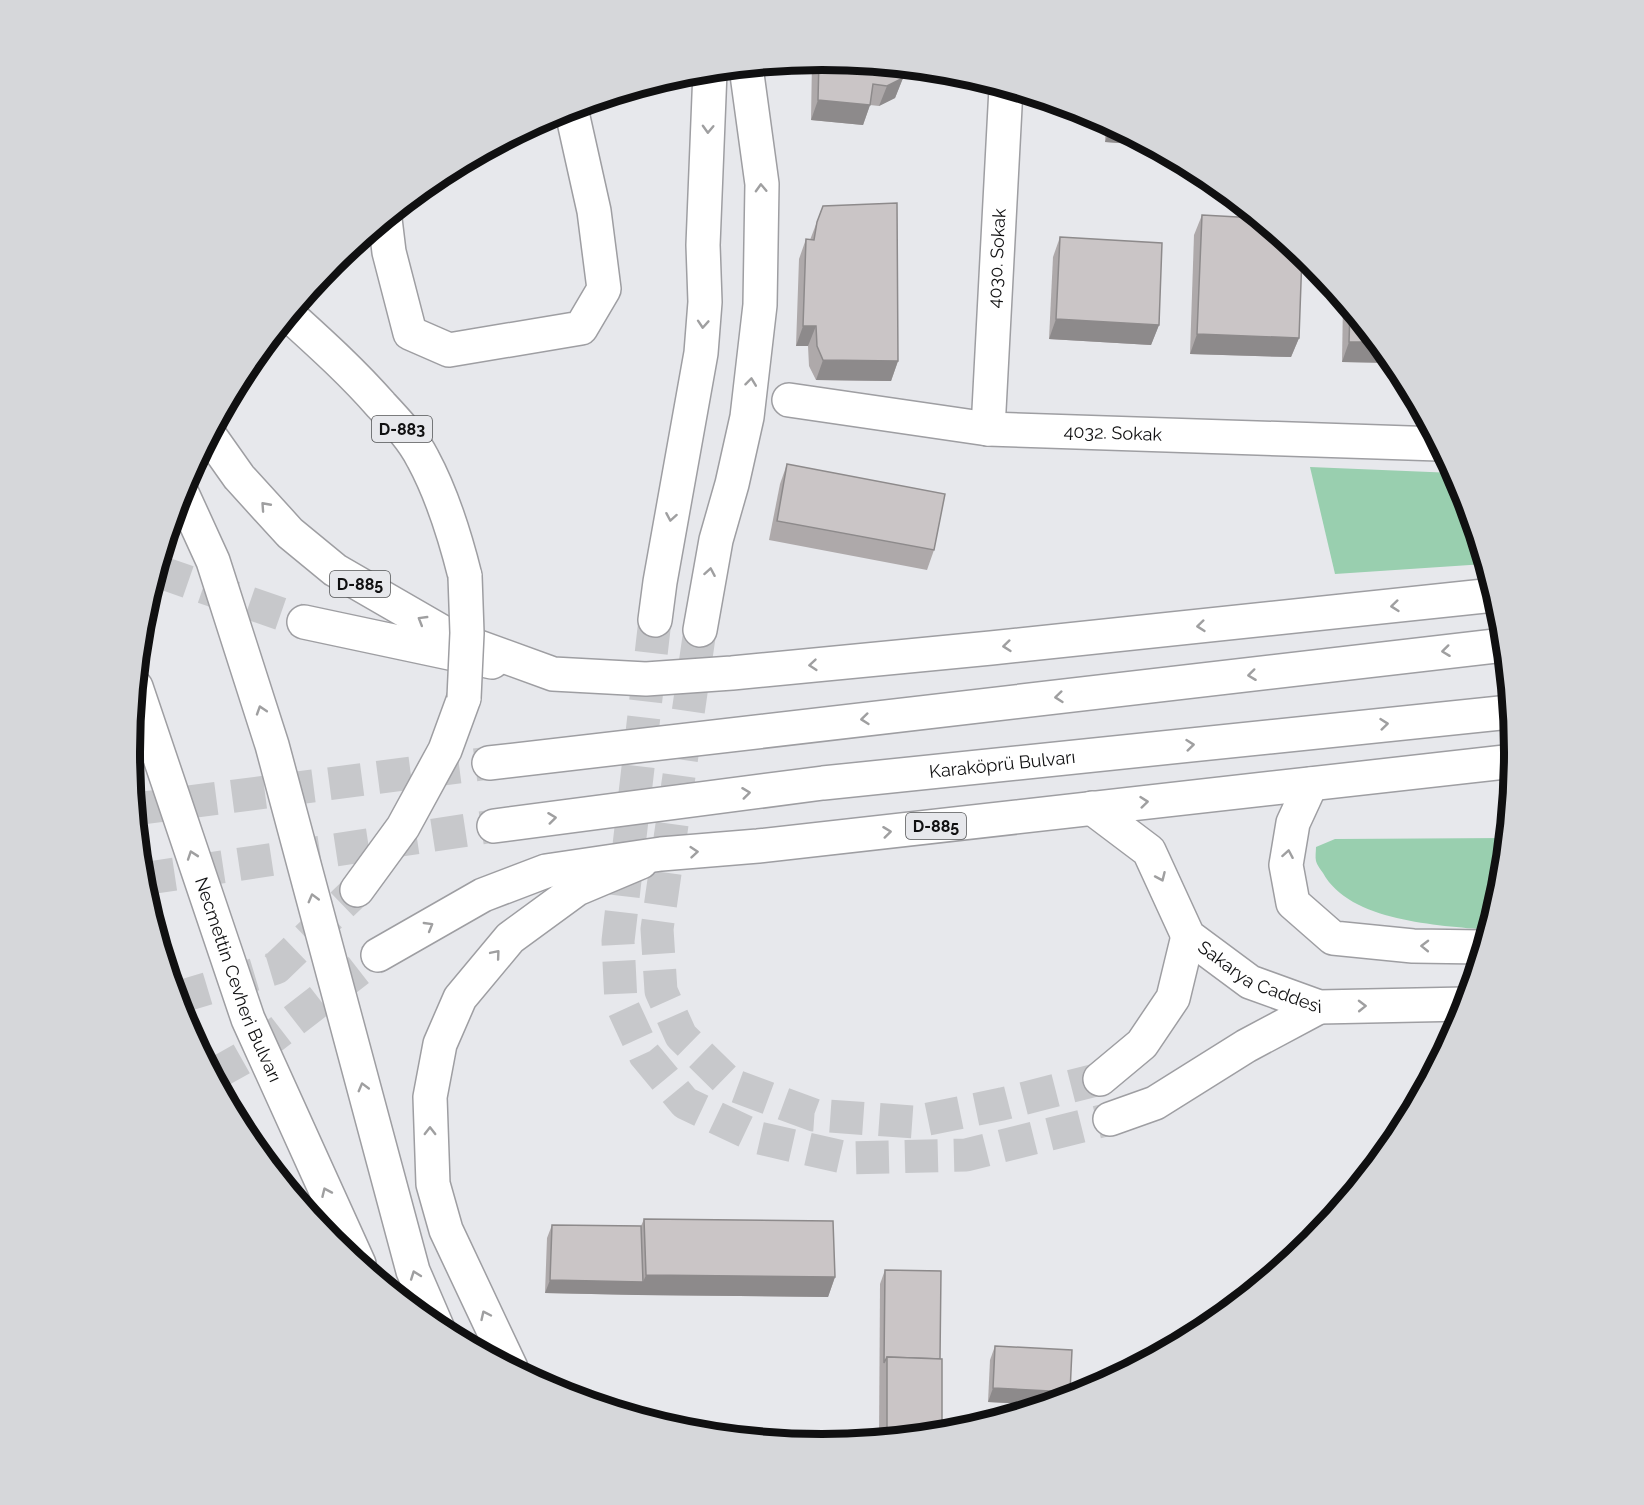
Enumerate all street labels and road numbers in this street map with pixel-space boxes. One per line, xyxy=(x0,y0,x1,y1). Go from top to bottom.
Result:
street label: 4030. Sokak xyxy=(983,207,1010,309)
road number: D-883 xyxy=(372,416,432,442)
street label: 4032. Sokak xyxy=(1063,421,1163,445)
road number: D-885 xyxy=(330,571,390,597)
street label: Karaköprü Bulvarı xyxy=(928,746,1076,782)
road number: D-885 xyxy=(906,813,966,839)
street label: Necmettin Cevheri Bulvarı xyxy=(191,874,286,1085)
street label: Sakarya Caddesi xyxy=(1194,936,1322,1017)

